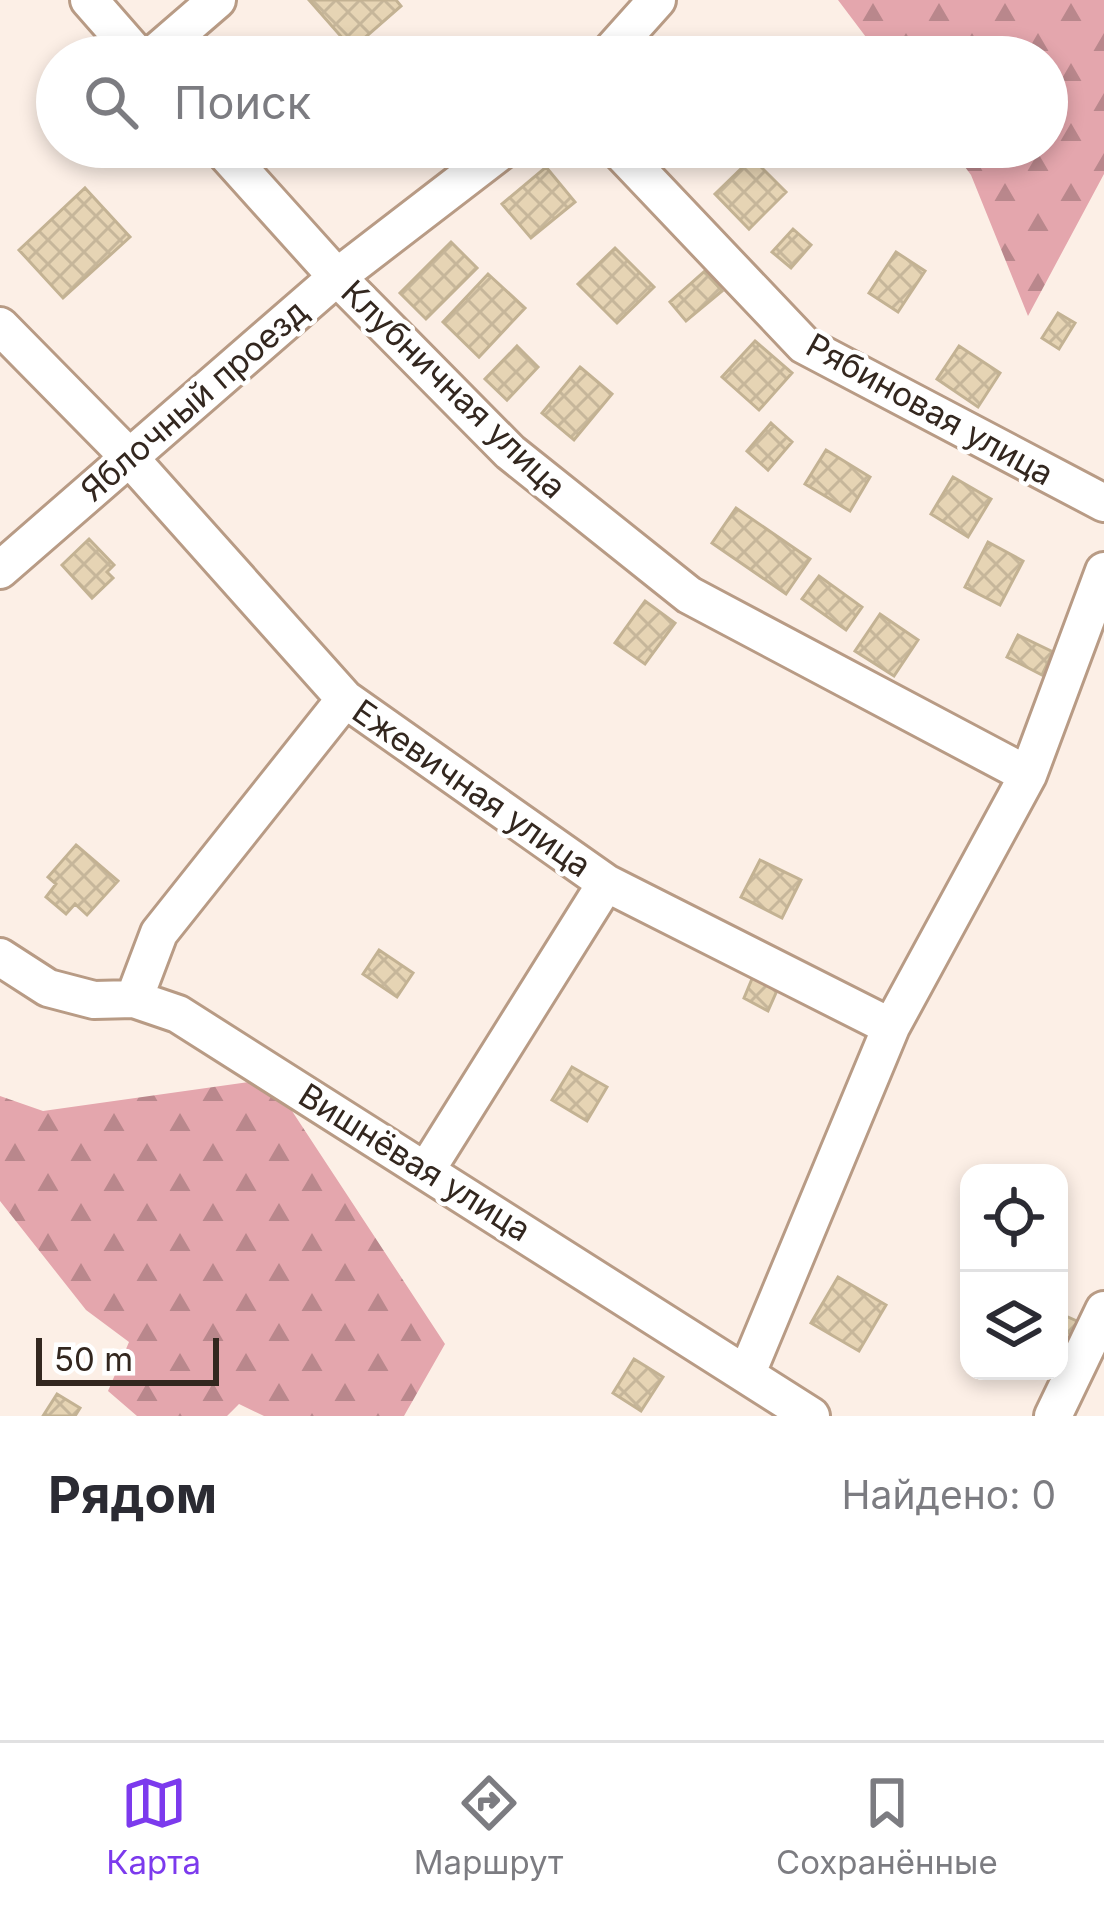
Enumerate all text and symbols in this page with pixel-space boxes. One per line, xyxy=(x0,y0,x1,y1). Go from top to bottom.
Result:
search box xyxy=(36,36,1068,168)
icon: search xyxy=(78,69,144,135)
text: Поиск xyxy=(174,75,311,130)
street label: Клубничная улица xyxy=(334,272,574,506)
street label: Яблочный проезд xyxy=(73,291,315,509)
street label: Рябиновая улица xyxy=(799,325,1061,493)
street label: Ежевичная улица xyxy=(345,691,599,885)
street label: Вишнёвая улица xyxy=(292,1075,538,1249)
map controls xyxy=(960,1164,1068,1380)
button: locate xyxy=(960,1164,1068,1272)
button: layers xyxy=(960,1272,1068,1380)
scale bar xyxy=(36,1332,219,1385)
text: 50 m xyxy=(54,1339,133,1379)
text: Рядом xyxy=(48,1464,217,1525)
text: Найдено: 0 xyxy=(842,1471,1056,1518)
tab: Карта xyxy=(106,1770,201,1882)
tab: Маршрут xyxy=(414,1770,563,1882)
tab: Сохранённые xyxy=(776,1770,998,1882)

